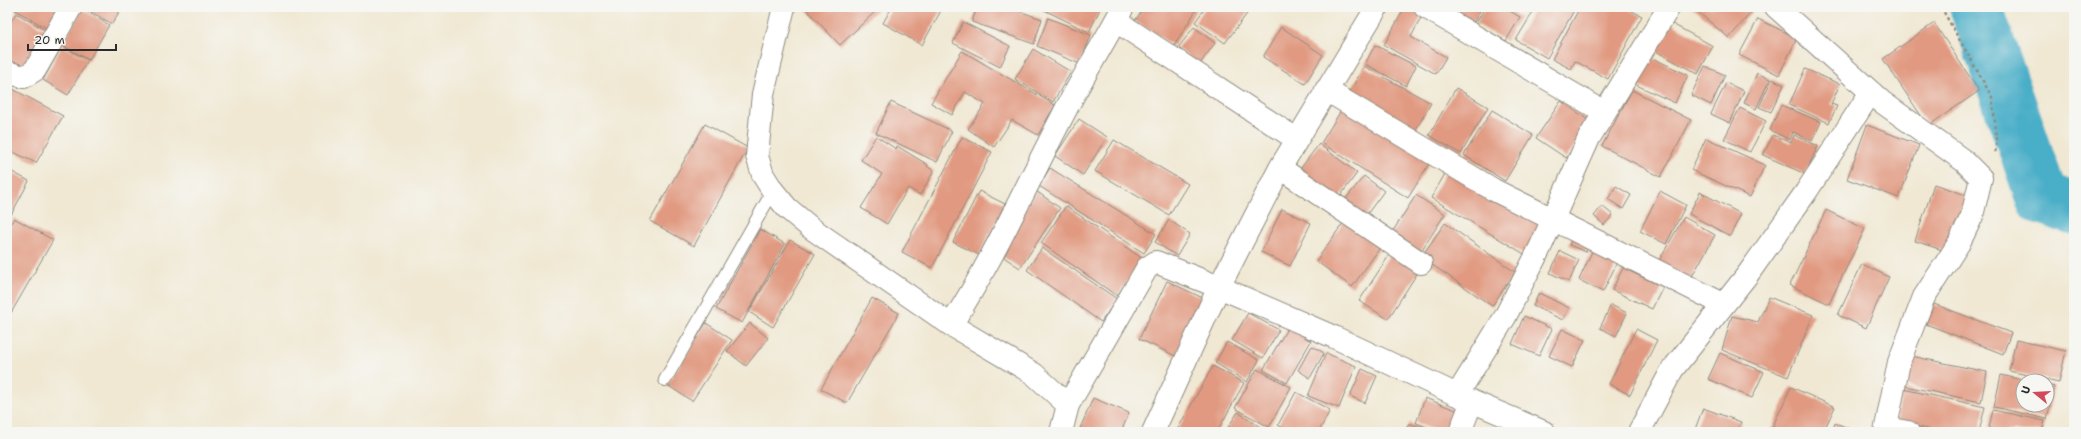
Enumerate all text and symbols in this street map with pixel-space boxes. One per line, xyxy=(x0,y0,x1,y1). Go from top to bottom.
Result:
scale bar xyxy=(28,26,116,52)
text: 20 m xyxy=(34,32,65,48)
north arrow xyxy=(2015,373,2055,413)
text: U xyxy=(2018,384,2034,396)

